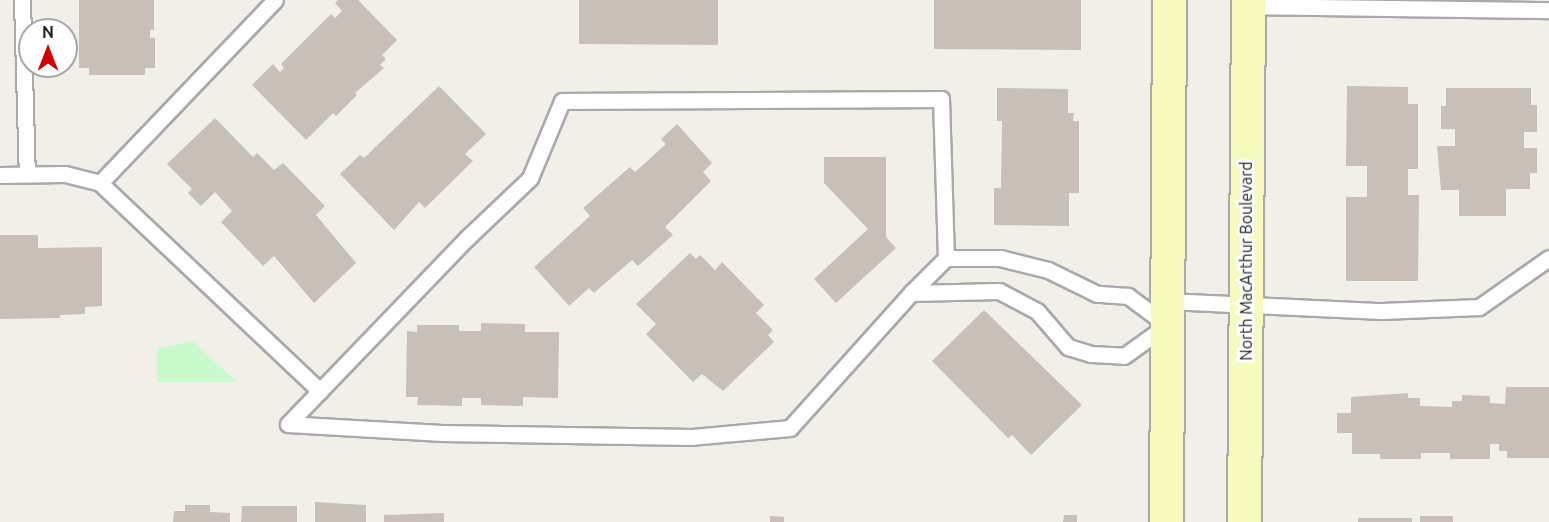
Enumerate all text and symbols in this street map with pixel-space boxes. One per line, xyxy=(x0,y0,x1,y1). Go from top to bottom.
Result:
north arrow xyxy=(18,18,78,78)
text: N xyxy=(42,23,54,41)
street label: North MacArthur Boulevard xyxy=(1236,161,1256,361)

